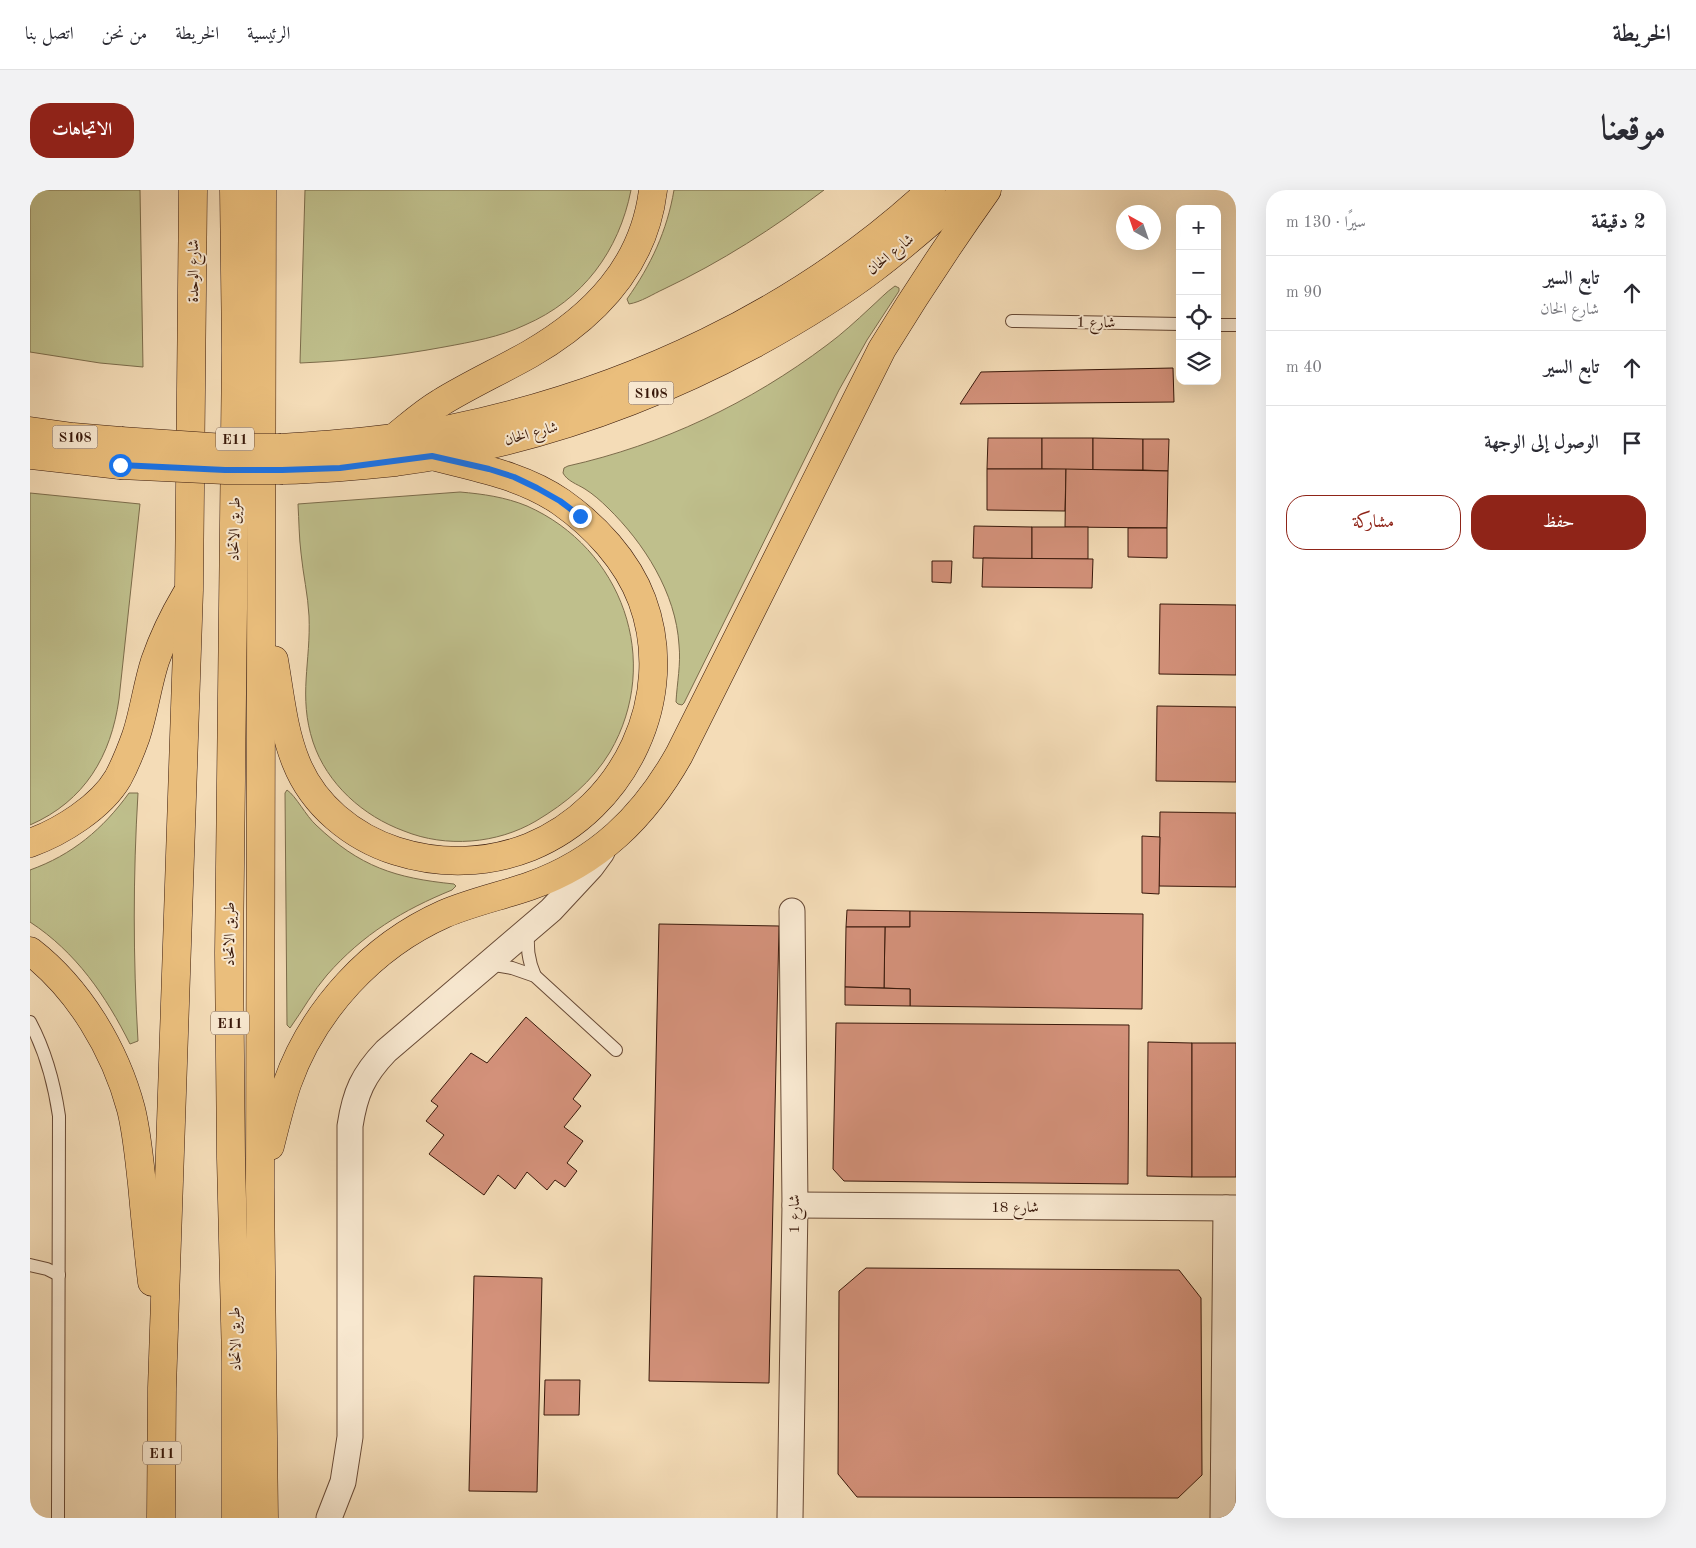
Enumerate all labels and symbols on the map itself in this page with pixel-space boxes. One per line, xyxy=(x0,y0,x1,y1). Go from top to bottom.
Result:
north arrow xyxy=(1116,205,1161,250)
street label: شارع الخان xyxy=(865,232,920,281)
street label: شارع الوحدة xyxy=(187,240,206,303)
street label: شارع 1 xyxy=(1076,316,1116,335)
road number: S108 xyxy=(628,382,674,404)
street label: شارع الخان xyxy=(503,420,561,453)
road number: S108 xyxy=(52,426,98,448)
road number: E11 xyxy=(216,428,254,450)
route start xyxy=(109,454,132,477)
street label: طريق الاتحاد xyxy=(226,497,245,561)
route end xyxy=(569,505,592,528)
street label: طريق الاتحاد xyxy=(222,902,239,966)
road number: E11 xyxy=(211,1011,249,1034)
street label: شارع 1 xyxy=(788,1195,807,1233)
street label: شارع 18 xyxy=(991,1201,1039,1220)
street label: طريق الاتحاد xyxy=(227,1307,246,1371)
road number: E11 xyxy=(143,1442,181,1464)

